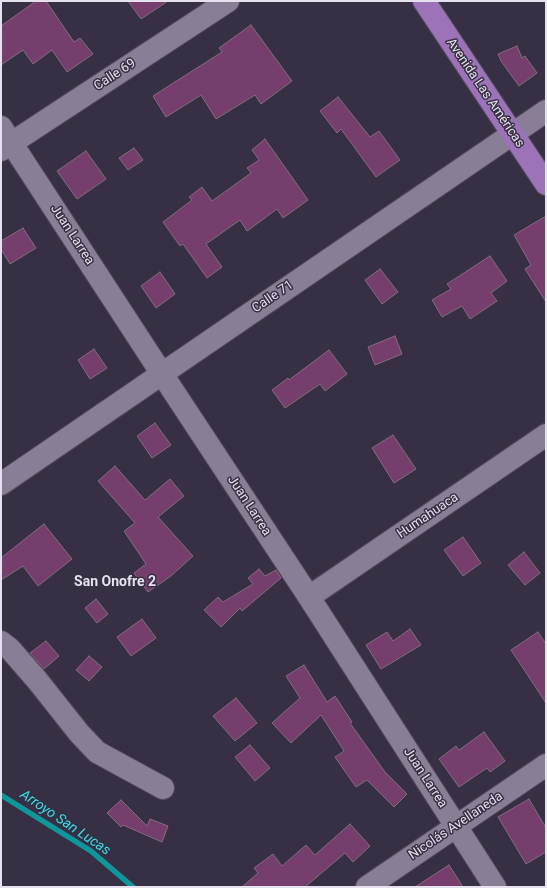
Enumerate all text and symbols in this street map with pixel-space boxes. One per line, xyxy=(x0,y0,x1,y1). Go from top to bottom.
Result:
street label: Avenida Las Américas xyxy=(443,36,527,150)
street label: Calle 69 xyxy=(91,56,139,94)
street label: Juan Larrea xyxy=(47,202,97,268)
street label: Calle 71 xyxy=(249,278,297,316)
street label: Juan Larrea xyxy=(224,473,274,539)
street label: Humahuaca xyxy=(395,490,461,542)
district label: San Onofre 2 xyxy=(74,574,156,590)
street label: Juan Larrea xyxy=(400,745,450,811)
water label: Arroyo San Lucas xyxy=(17,787,113,859)
street label: Nicolás Avellaneda xyxy=(406,789,506,863)

